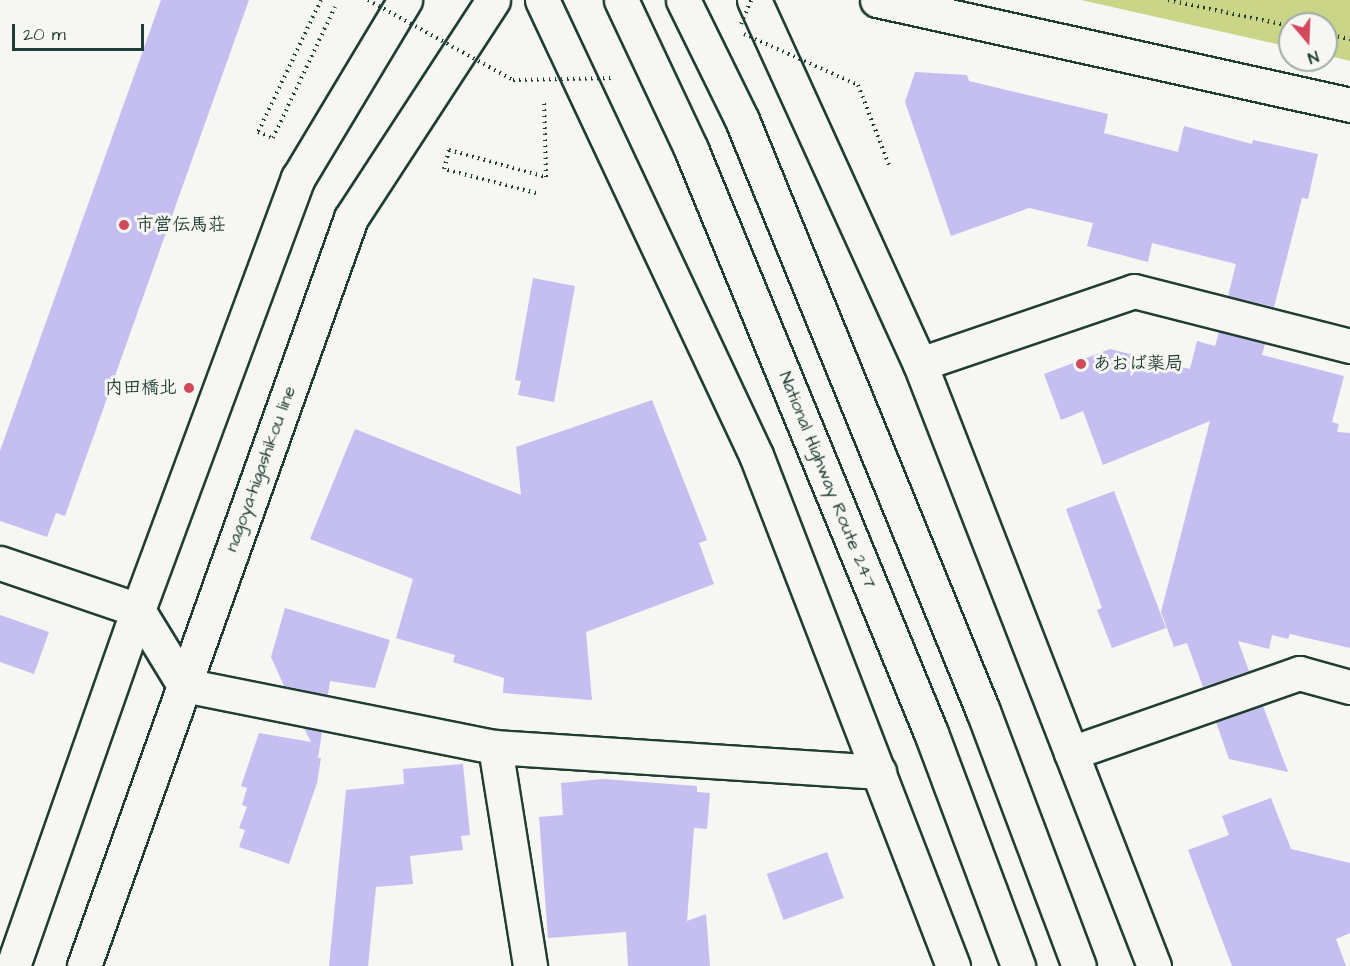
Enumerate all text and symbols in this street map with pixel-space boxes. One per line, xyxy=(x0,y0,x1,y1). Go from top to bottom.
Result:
scale bar xyxy=(15,12,147,50)
north arrow xyxy=(1278,12,1338,72)
text: 20 m xyxy=(23,22,66,47)
text: N xyxy=(1305,45,1322,69)
place label: 市営伝馬荘 xyxy=(136,214,226,236)
marker: 市営伝馬荘 xyxy=(117,218,131,232)
place label: あおば薬局 xyxy=(1093,353,1183,375)
marker: あおば薬局 xyxy=(1074,357,1088,371)
street label: National Highway Route 247 xyxy=(774,369,880,591)
place label: 内田橋北 xyxy=(105,377,177,399)
marker: 内田橋北 xyxy=(182,381,196,395)
street label: nagoya-higashikou line xyxy=(221,383,301,555)

